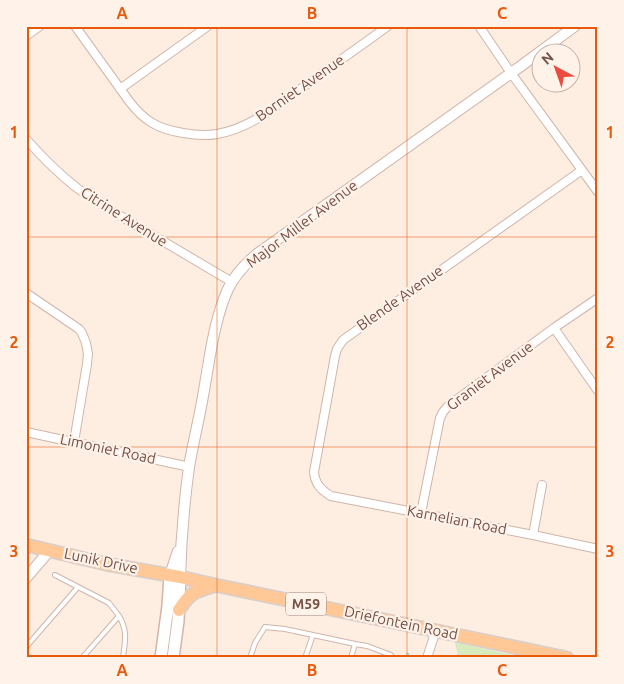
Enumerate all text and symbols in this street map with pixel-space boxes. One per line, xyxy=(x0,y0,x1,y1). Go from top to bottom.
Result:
text: A xyxy=(116,4,128,22)
text: B xyxy=(307,4,317,22)
text: C xyxy=(497,4,507,22)
north arrow xyxy=(532,42,582,92)
text: N xyxy=(538,49,557,68)
street label: Borniet Avenue xyxy=(252,51,347,124)
text: 1 xyxy=(9,123,19,141)
text: 1 xyxy=(605,123,615,141)
street label: Major Miller Avenue xyxy=(243,176,361,271)
street label: Citrine Avenue xyxy=(78,183,171,250)
street label: Blende Avenue xyxy=(353,262,446,334)
text: 2 xyxy=(9,333,19,351)
text: 2 xyxy=(605,333,615,351)
street label: Graniet Avenue xyxy=(443,338,536,414)
street label: Limoniet Road xyxy=(59,430,158,467)
street label: Karnelian Road xyxy=(406,502,508,538)
text: 3 xyxy=(9,542,19,560)
text: 3 xyxy=(605,542,615,560)
street label: Lunik Drive xyxy=(63,544,139,577)
road number: M59 xyxy=(286,592,326,616)
street label: Driefontein Road xyxy=(343,602,459,643)
text: A xyxy=(116,661,128,679)
text: B xyxy=(307,661,317,679)
text: C xyxy=(497,661,507,679)

